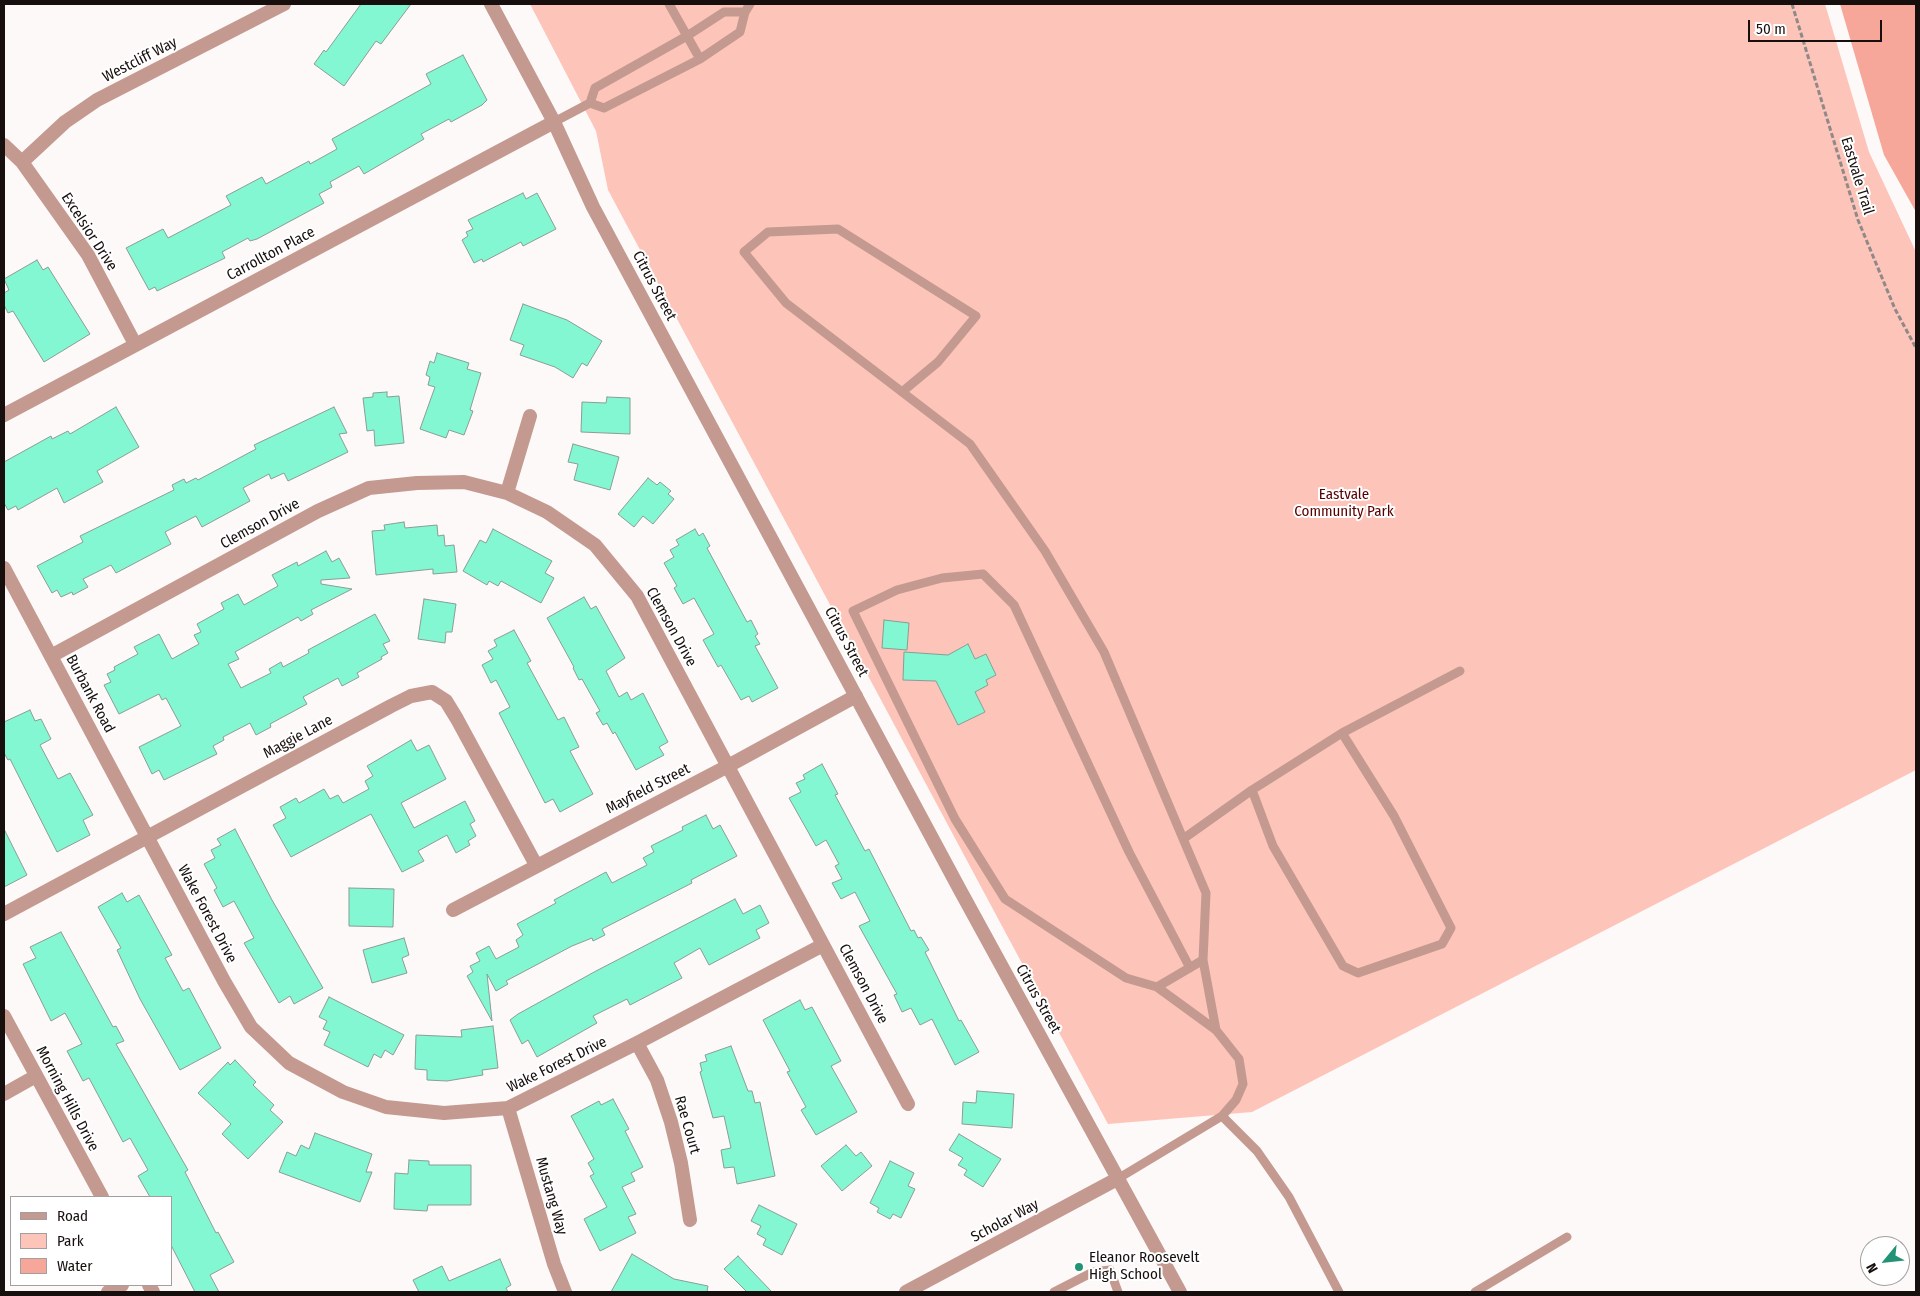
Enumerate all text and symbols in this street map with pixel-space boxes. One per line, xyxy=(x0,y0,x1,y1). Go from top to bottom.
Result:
scale bar xyxy=(1750,10,1884,42)
text: 50 m xyxy=(1756,20,1786,38)
street label: Westcliff Way xyxy=(100,34,180,86)
street label: Eastvale Trail xyxy=(1837,135,1877,217)
street label: Excelsior Drive xyxy=(57,190,121,274)
street label: Carrollton Place xyxy=(224,223,318,285)
street label: Citrus Street xyxy=(628,248,680,324)
park label: Eastvale Community Park xyxy=(1294,486,1394,521)
street label: Clemson Drive xyxy=(217,495,303,553)
street label: Clemson Drive xyxy=(642,584,700,670)
street label: Citrus Street xyxy=(820,604,872,680)
street label: Burbank Road xyxy=(62,652,118,736)
street label: Maggie Lane xyxy=(260,711,336,763)
street label: Mayfield Street xyxy=(603,760,693,818)
street label: Wake Forest Drive xyxy=(174,862,240,966)
street label: Clemson Drive xyxy=(834,941,892,1027)
street label: Citrus Street xyxy=(1012,961,1064,1037)
street label: Wake Forest Drive xyxy=(504,1033,610,1097)
street label: Morning Hills Drive xyxy=(32,1043,102,1155)
street label: Rae Court xyxy=(670,1094,704,1156)
street label: Mustang Way xyxy=(531,1155,571,1237)
legend xyxy=(10,1196,172,1286)
street label: Scholar Way xyxy=(968,1196,1042,1246)
text: Road xyxy=(57,1207,88,1225)
text: Park xyxy=(57,1232,84,1250)
north arrow xyxy=(1860,1236,1910,1286)
place label: Eleanor Roosevelt High School xyxy=(1089,1249,1199,1284)
text: Water xyxy=(57,1257,92,1275)
text: N xyxy=(1863,1260,1882,1276)
marker: Eleanor Roosevelt High School xyxy=(1073,1261,1085,1273)

